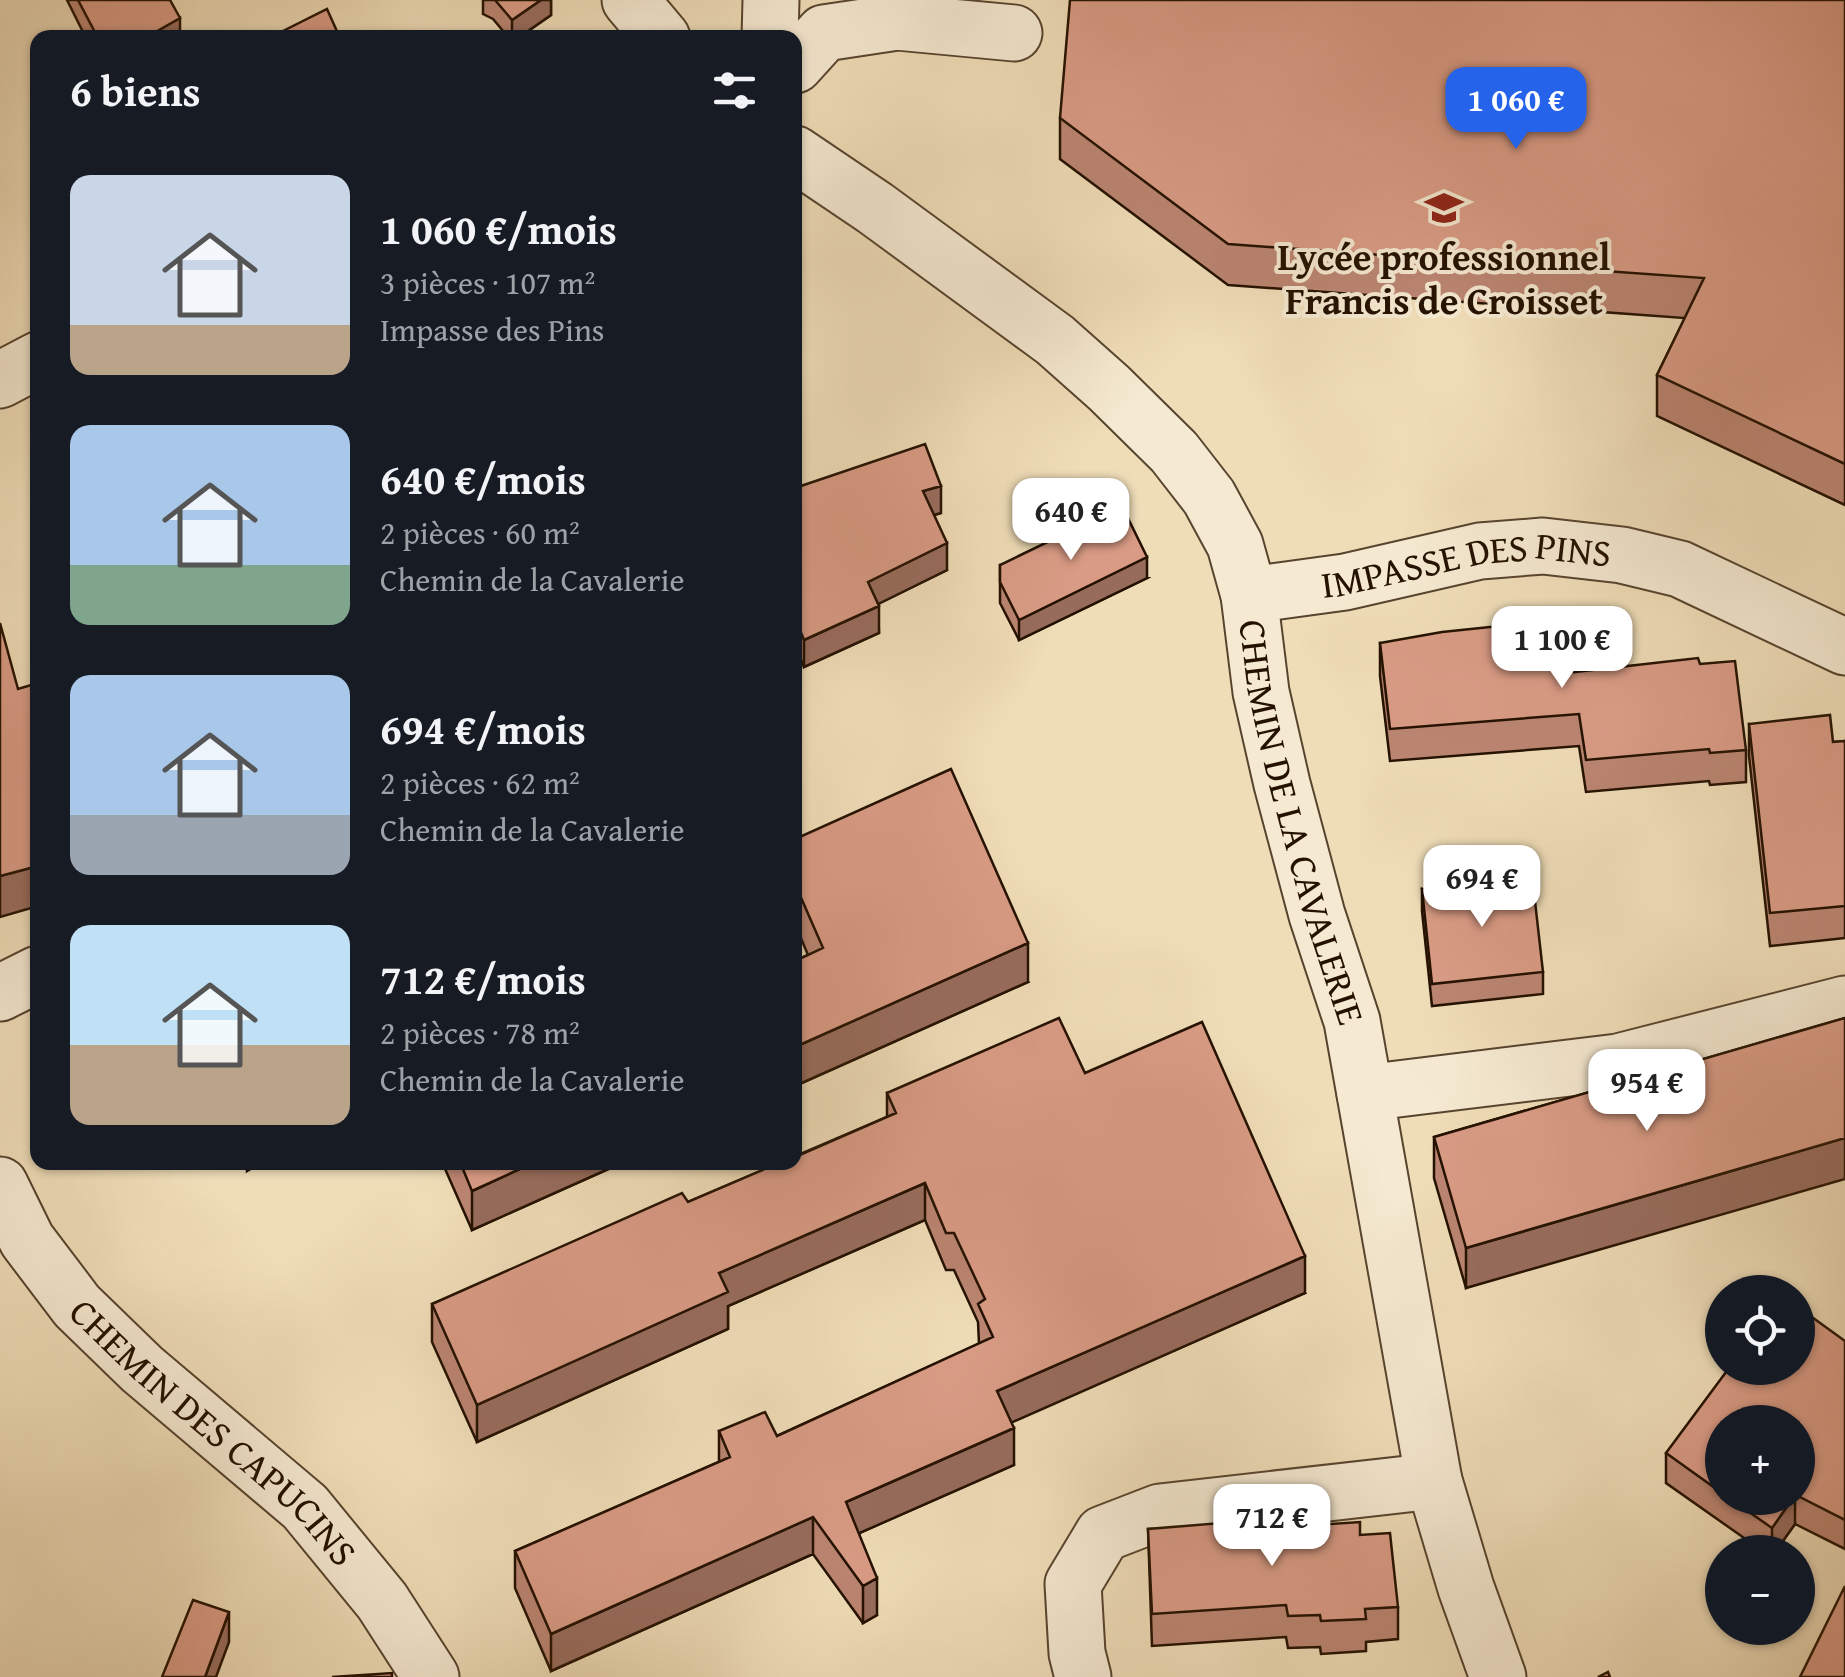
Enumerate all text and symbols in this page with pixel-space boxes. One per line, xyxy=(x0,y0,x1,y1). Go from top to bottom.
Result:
text: 6 biens xyxy=(70,60,201,121)
icon: filters xyxy=(707,63,762,118)
pin: 1 060 € xyxy=(1424,67,1608,152)
text: 1 060 € xyxy=(1468,76,1564,123)
school or university icon: Lycée professionnel Francis de Croisset xyxy=(1423,187,1465,229)
text: 1 060 €/mois xyxy=(380,198,617,259)
icon: home xyxy=(150,215,270,335)
place label: Lycée professionnel Francis de Croisset xyxy=(1277,228,1611,328)
text: 3 pièces · 107 m² xyxy=(380,259,595,306)
text: Impasse des Pins xyxy=(380,306,605,353)
text: 640 €/mois xyxy=(380,448,586,509)
icon: home xyxy=(150,465,270,585)
pin: 640 € xyxy=(1001,478,1141,563)
text: 640 € xyxy=(1034,487,1108,534)
text: 2 pièces · 60 m² xyxy=(380,509,580,556)
street label: IMPASSE DES PINS xyxy=(1318,516,1614,612)
text: Chemin de la Cavalerie xyxy=(380,556,684,603)
pin: 1 100 € xyxy=(1470,606,1654,691)
text: 1 100 € xyxy=(1514,615,1610,662)
street label: CHEMIN DE LA CAVALERIE xyxy=(1225,616,1380,1031)
text: 694 €/mois xyxy=(380,698,586,759)
icon: home xyxy=(150,715,270,835)
text: 2 pièces · 62 m² xyxy=(380,759,580,806)
text: Chemin de la Cavalerie xyxy=(380,806,684,853)
pin: 694 € xyxy=(1412,845,1552,930)
text: 694 € xyxy=(1445,854,1519,901)
text: 712 €/mois xyxy=(380,948,586,1009)
icon: home xyxy=(150,965,270,1085)
text: 2 pièces · 78 m² xyxy=(380,1009,580,1056)
pin: 954 € xyxy=(1577,1049,1717,1134)
text: Chemin de la Cavalerie xyxy=(380,1056,684,1103)
text: 954 € xyxy=(1610,1058,1684,1105)
map controls xyxy=(1705,1275,1815,1645)
button: locate xyxy=(1705,1275,1815,1385)
street label: CHEMIN DES CAPUCINS xyxy=(57,1284,371,1577)
button: + xyxy=(1705,1405,1815,1515)
pin: 712 € xyxy=(1202,1484,1342,1569)
text: 712 € xyxy=(1235,1493,1309,1540)
button: − xyxy=(1705,1535,1815,1645)

